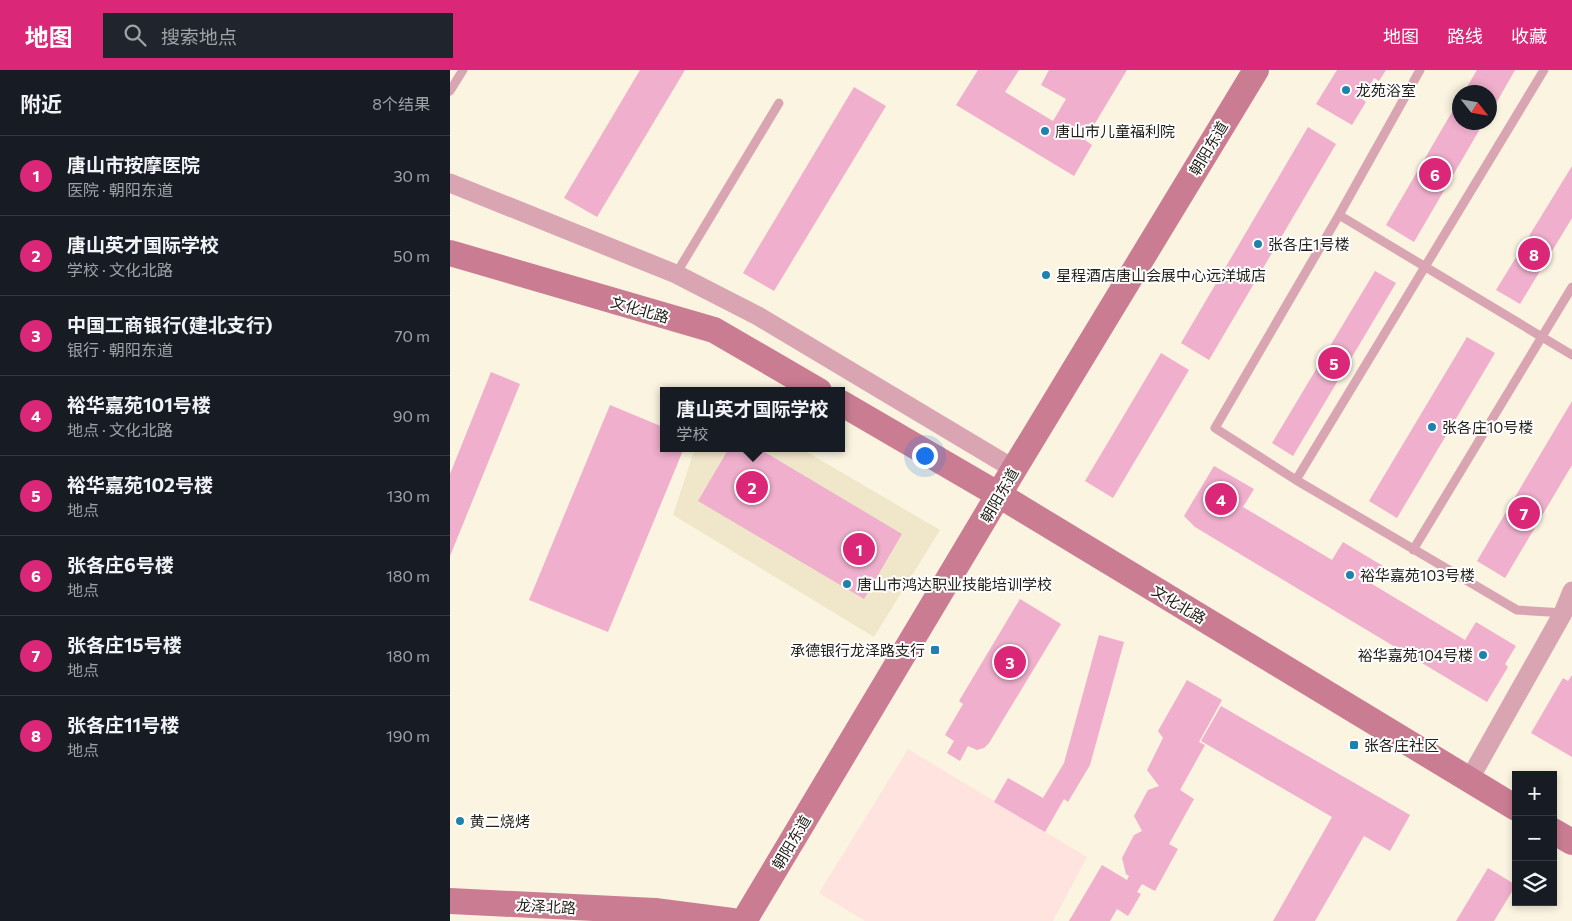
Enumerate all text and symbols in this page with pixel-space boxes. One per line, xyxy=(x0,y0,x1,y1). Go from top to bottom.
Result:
search box xyxy=(103,13,453,58)
icon: search xyxy=(121,21,149,49)
text: 地图 xyxy=(25,22,73,51)
text: 搜索地点 xyxy=(161,25,237,48)
text: 地图 xyxy=(1383,25,1419,47)
text: 路线 xyxy=(1447,25,1483,47)
text: 收藏 xyxy=(1511,25,1547,47)
place label: 龙苑浴室 xyxy=(1356,81,1416,99)
marker: 龙苑浴室 xyxy=(1340,84,1352,96)
north arrow xyxy=(1452,85,1497,130)
text: 附近 xyxy=(20,91,62,116)
text: 8个结果 xyxy=(372,94,430,113)
street label: 朝阳东道 xyxy=(1185,118,1231,178)
place label: 唐山市儿童福利院 xyxy=(1055,122,1175,140)
marker: 唐山市儿童福利院 xyxy=(1039,125,1051,137)
text: 唐山市按摩医院 xyxy=(67,153,200,176)
pin: 6 xyxy=(1419,155,1451,193)
text: 1 xyxy=(32,166,40,185)
text: 30 m xyxy=(393,166,430,185)
text: 医院 · 朝阳东道 xyxy=(67,180,173,199)
text: 唐山英才国际学校 xyxy=(67,233,219,256)
place label: 张各庄1号楼 xyxy=(1268,235,1349,253)
pin: 8 xyxy=(1518,235,1550,273)
marker: 张各庄1号楼 xyxy=(1252,238,1264,250)
text: 2 xyxy=(31,246,41,265)
text: 50 m xyxy=(393,246,430,265)
text: 学校 · 文化北路 xyxy=(67,260,173,279)
place label: 星程酒店唐山会展中心远洋城店 xyxy=(1056,266,1266,284)
marker: 星程酒店唐山会展中心远洋城店 xyxy=(1040,269,1052,281)
street label: 文化北路 xyxy=(609,292,671,326)
text: 中国工商银行(建北支行) xyxy=(67,313,273,336)
text: 3 xyxy=(31,326,41,345)
text: 70 m xyxy=(394,326,430,345)
text: 银行 · 朝阳东道 xyxy=(67,340,173,359)
pin: 5 xyxy=(1318,344,1350,382)
popup xyxy=(660,387,845,452)
text: 裕华嘉苑101号楼 xyxy=(67,393,211,416)
text: 唐山英才国际学校 xyxy=(676,397,829,420)
text: 4 xyxy=(31,406,41,425)
text: 90 m xyxy=(393,406,430,425)
place label: 张各庄10号楼 xyxy=(1442,418,1533,436)
text: 地点 · 文化北路 xyxy=(67,420,173,439)
marker: 张各庄10号楼 xyxy=(1426,421,1438,433)
text: 学校 xyxy=(676,424,709,443)
your location xyxy=(912,443,938,469)
street label: 朝阳东道 xyxy=(976,465,1022,525)
pin: 2 xyxy=(736,468,768,506)
text: 裕华嘉苑102号楼 xyxy=(67,473,213,496)
pin: 4 xyxy=(1205,480,1237,518)
text: 5 xyxy=(31,486,41,505)
text: 130 m xyxy=(387,486,430,505)
pin: 7 xyxy=(1508,494,1540,532)
text: 地点 xyxy=(67,500,99,519)
pin: 1 xyxy=(843,530,875,568)
text: 张各庄6号楼 xyxy=(67,553,174,576)
text: 6 xyxy=(31,566,41,585)
text: 180 m xyxy=(386,566,430,585)
place label: 裕华嘉苑103号楼 xyxy=(1360,566,1475,584)
marker: 裕华嘉苑103号楼 xyxy=(1344,569,1356,581)
place label: 唐山市鸿达职业技能培训学校 xyxy=(857,575,1052,593)
marker: 唐山市鸿达职业技能培训学校 xyxy=(841,578,853,590)
text: 地点 xyxy=(67,580,99,599)
street label: 文化北路 xyxy=(1149,581,1209,627)
text: 张各庄15号楼 xyxy=(67,633,182,656)
place label: 承德银行龙泽路支行 xyxy=(790,641,925,659)
pin: 3 xyxy=(994,643,1026,681)
marker: 承德银行龙泽路支行 xyxy=(929,644,941,656)
text: 7 xyxy=(32,646,40,665)
text: 180 m xyxy=(386,646,430,665)
place label: 裕华嘉苑104号楼 xyxy=(1358,646,1473,664)
marker: 裕华嘉苑104号楼 xyxy=(1477,649,1489,661)
text: 地点 xyxy=(67,660,99,679)
text: 张各庄11号楼 xyxy=(67,713,179,736)
text: 8 xyxy=(31,726,41,745)
text: 190 m xyxy=(386,726,430,745)
place label: 张各庄社区 xyxy=(1364,736,1439,754)
marker: 张各庄社区 xyxy=(1348,739,1360,751)
text: 地点 xyxy=(67,740,99,759)
map controls xyxy=(1512,771,1557,906)
button: + xyxy=(1512,771,1557,816)
place label: 黄二烧烤 xyxy=(470,812,530,830)
street label: 朝阳东道 xyxy=(768,812,814,872)
marker: 黄二烧烤 xyxy=(454,815,466,827)
button: − xyxy=(1512,816,1557,861)
button: layers xyxy=(1512,861,1557,906)
street label: 龙泽北路 xyxy=(516,895,576,917)

